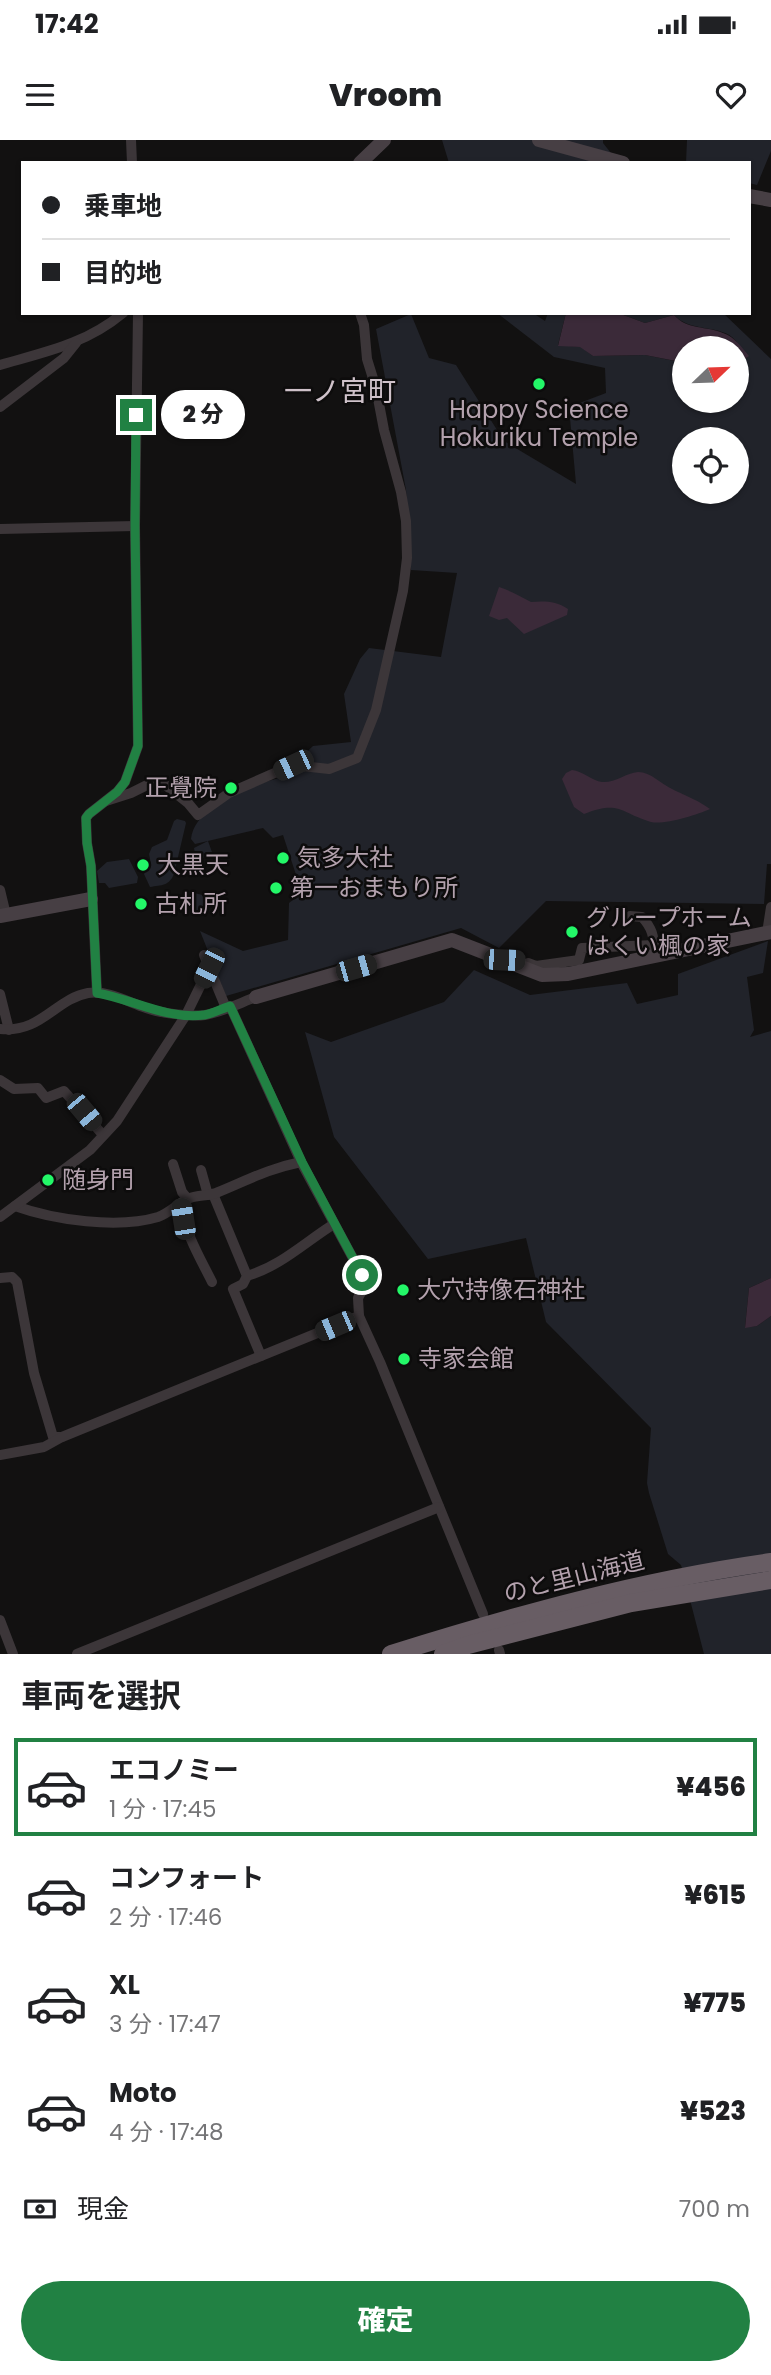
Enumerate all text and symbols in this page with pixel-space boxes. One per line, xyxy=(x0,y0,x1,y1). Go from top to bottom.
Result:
text: 17:42 xyxy=(35,6,99,42)
text: Vroom xyxy=(329,72,442,117)
icon: menu xyxy=(21,76,59,114)
icon: heart xyxy=(712,76,750,114)
text: 乗車地 xyxy=(84,188,162,224)
text: 目的地 xyxy=(84,255,162,291)
north arrow xyxy=(672,336,749,413)
map controls xyxy=(672,336,749,504)
district label: 一ノ宮町 xyxy=(284,372,396,411)
marker: Happy Science Hokuriku Temple xyxy=(531,376,547,392)
callout: 2 分 xyxy=(160,390,244,440)
place label: Happy Science Hokuriku Temple xyxy=(440,393,638,454)
text: 2 分 xyxy=(183,398,223,430)
route end xyxy=(120,399,152,431)
button: locate xyxy=(672,427,749,504)
car xyxy=(270,747,317,783)
place label: 正覺院 xyxy=(145,771,217,804)
marker: 正覺院 xyxy=(223,780,239,796)
place label: 気多大社 xyxy=(297,841,393,874)
place label: 大黒天 xyxy=(157,848,229,881)
marker: 気多大社 xyxy=(275,850,291,866)
marker: 大黒天 xyxy=(135,857,151,873)
place label: 第一おまもり所 xyxy=(290,871,458,904)
marker: 第一おまもり所 xyxy=(268,880,284,896)
place label: 古札所 xyxy=(155,887,227,920)
marker: 古札所 xyxy=(133,896,149,912)
place label: グループホーム はくい楓の家 xyxy=(586,901,752,962)
marker: グループホーム はくい楓の家 xyxy=(564,924,580,940)
car xyxy=(191,945,228,991)
car xyxy=(483,949,526,971)
car xyxy=(333,952,380,984)
car xyxy=(63,1089,106,1135)
place label: 随身門 xyxy=(62,1163,134,1196)
marker: 随身門 xyxy=(40,1172,56,1188)
car xyxy=(170,1197,197,1241)
route start xyxy=(346,1259,378,1291)
place label: 大穴持像石神社 xyxy=(417,1273,585,1306)
marker: 大穴持像石神社 xyxy=(395,1282,411,1298)
car xyxy=(312,1308,359,1344)
place label: 寺家会館 xyxy=(418,1342,514,1375)
marker: 寺家会館 xyxy=(396,1351,412,1367)
street label: のと里山海道 xyxy=(500,1543,648,1610)
text: 車両を選択 xyxy=(21,1673,181,1718)
text: エコノミー xyxy=(109,1752,239,1788)
icon: car xyxy=(25,1756,88,1819)
text: ¥456 xyxy=(676,1769,746,1805)
text: 1 分 · 17:45 xyxy=(109,1793,216,1825)
text: コンフォート xyxy=(109,1860,264,1896)
icon: car xyxy=(25,1864,88,1927)
text: ¥615 xyxy=(684,1877,746,1913)
text: 2 分 · 17:46 xyxy=(109,1901,222,1933)
text: XL xyxy=(109,1967,140,2003)
icon: car xyxy=(25,1972,88,2035)
text: ¥775 xyxy=(684,1985,746,2021)
text: 3 分 · 17:47 xyxy=(109,2008,221,2040)
text: Moto xyxy=(109,2075,177,2111)
icon: car xyxy=(25,2080,88,2143)
text: ¥523 xyxy=(680,2093,746,2129)
text: 4 分 · 17:48 xyxy=(109,2116,224,2148)
icon: cash xyxy=(21,2190,59,2228)
text: 現金 xyxy=(77,2191,129,2227)
text: 700 m xyxy=(679,2193,750,2225)
button: 確定 xyxy=(21,2281,750,2361)

